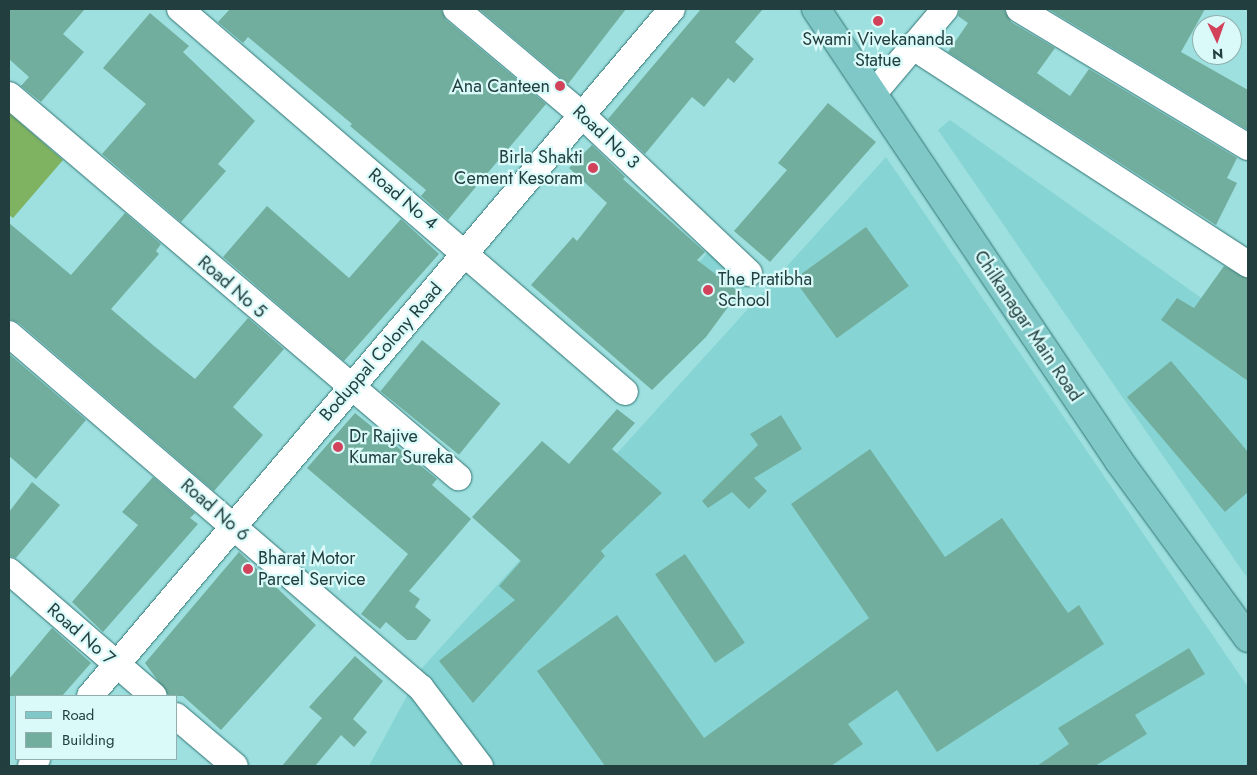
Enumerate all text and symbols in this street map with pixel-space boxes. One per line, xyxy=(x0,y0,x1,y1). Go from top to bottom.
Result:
marker: Swami Vivekananda Statue xyxy=(872,15,884,27)
north arrow xyxy=(1192,15,1242,65)
place label: Swami Vivekananda Statue xyxy=(802,29,954,72)
text: N xyxy=(1212,44,1224,64)
place label: Ana Canteen xyxy=(452,75,550,97)
marker: Ana Canteen xyxy=(554,80,566,92)
street label: Road No 3 xyxy=(568,101,644,173)
place label: Birla Shakti Cement Kesoram xyxy=(454,147,583,190)
marker: Birla Shakti Cement Kesoram xyxy=(587,162,599,174)
street label: Road No 4 xyxy=(364,164,442,234)
street label: Chilkanagar Main Road xyxy=(969,246,1087,406)
street label: Road No 5 xyxy=(193,251,271,323)
place label: The Pratibha School xyxy=(718,269,812,312)
street label: Boduppal Colony Road xyxy=(315,279,447,425)
marker: The Pratibha School xyxy=(702,284,714,296)
place label: Dr Rajive Kumar Sureka xyxy=(349,426,453,468)
marker: Dr Rajive Kumar Sureka xyxy=(331,440,345,454)
street label: Road No 6 xyxy=(176,474,254,546)
place label: Bharat Motor Parcel Service xyxy=(258,548,366,590)
marker: Bharat Motor Parcel Service xyxy=(242,563,254,575)
street label: Road No 7 xyxy=(43,599,119,669)
legend xyxy=(15,695,178,760)
text: Road xyxy=(62,704,94,726)
text: Building xyxy=(62,729,114,751)

